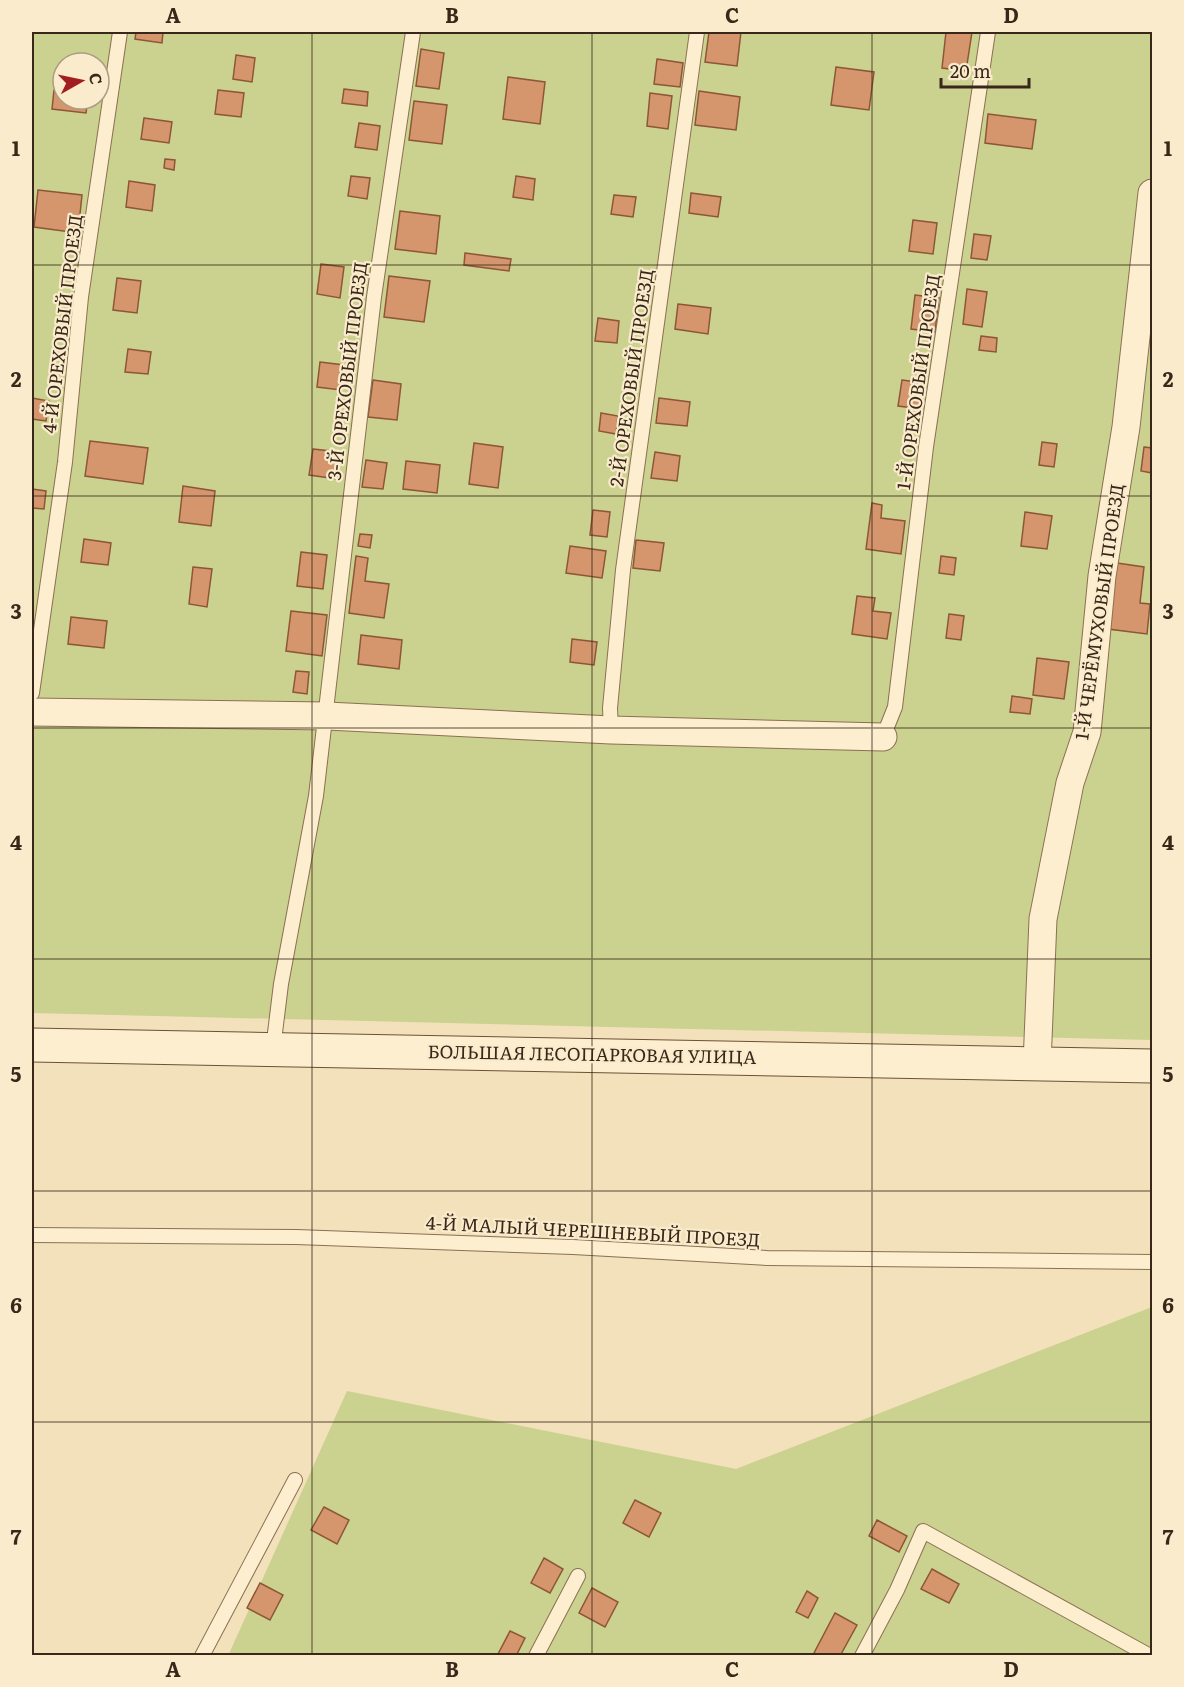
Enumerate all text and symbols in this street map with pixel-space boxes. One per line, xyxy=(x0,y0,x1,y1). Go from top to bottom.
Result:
text: A xyxy=(165,0,181,29)
text: B xyxy=(445,0,459,29)
text: C xyxy=(725,0,739,29)
text: D xyxy=(1003,0,1019,29)
north arrow xyxy=(51,51,111,111)
scale bar xyxy=(941,51,1030,89)
text: 20 m xyxy=(950,57,991,84)
text: С xyxy=(84,71,110,86)
text: 1 xyxy=(12,132,20,162)
text: 1 xyxy=(1164,132,1172,162)
street label: 4-Й ОРЕХОВЫЙ ПРОЕЗД xyxy=(35,213,88,435)
street label: 3-Й ОРЕХОВЫЙ ПРОЕЗД xyxy=(320,260,373,482)
street label: 2-Й ОРЕХОВЫЙ ПРОЕЗД xyxy=(602,267,659,488)
street label: 1-Й ОРЕХОВЫЙ ПРОЕЗД xyxy=(889,272,946,491)
text: 2 xyxy=(11,363,22,393)
text: 2 xyxy=(1163,363,1174,393)
street label: 1-Й ЧЕРЁМУХОВЫЙ ПРОЕЗД xyxy=(1067,482,1130,742)
text: 3 xyxy=(10,595,22,625)
text: 3 xyxy=(1162,595,1174,625)
text: 4 xyxy=(10,826,22,856)
text: 4 xyxy=(1162,826,1174,856)
street label: БОЛЬШАЯ ЛЕСОПАРКОВАЯ УЛИЦА xyxy=(427,1037,757,1070)
text: 5 xyxy=(11,1058,22,1088)
text: 5 xyxy=(1163,1058,1174,1088)
street label: 4-Й МАЛЫЙ ЧЕРЕШНЕВЫЙ ПРОЕЗД xyxy=(425,1208,761,1253)
text: 6 xyxy=(10,1289,22,1319)
text: 6 xyxy=(1162,1289,1174,1319)
text: 7 xyxy=(11,1521,22,1551)
text: 7 xyxy=(1163,1521,1174,1551)
text: A xyxy=(165,1653,181,1683)
text: B xyxy=(445,1653,459,1683)
text: C xyxy=(725,1653,739,1683)
text: D xyxy=(1003,1653,1019,1683)

